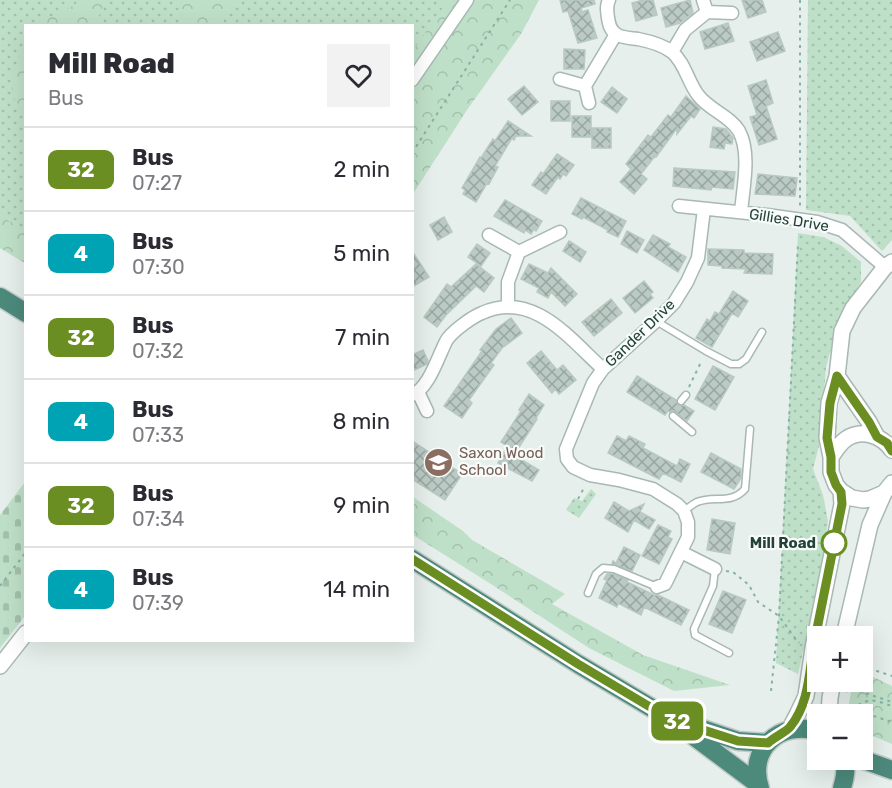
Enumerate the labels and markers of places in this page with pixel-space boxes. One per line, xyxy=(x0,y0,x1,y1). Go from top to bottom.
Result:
place label: Saxon Wood School xyxy=(459,444,543,479)
school or university icon: Saxon Wood School xyxy=(422,446,454,478)
marker: Mill Road xyxy=(821,530,847,556)
place label: Mill Road xyxy=(750,534,816,552)

